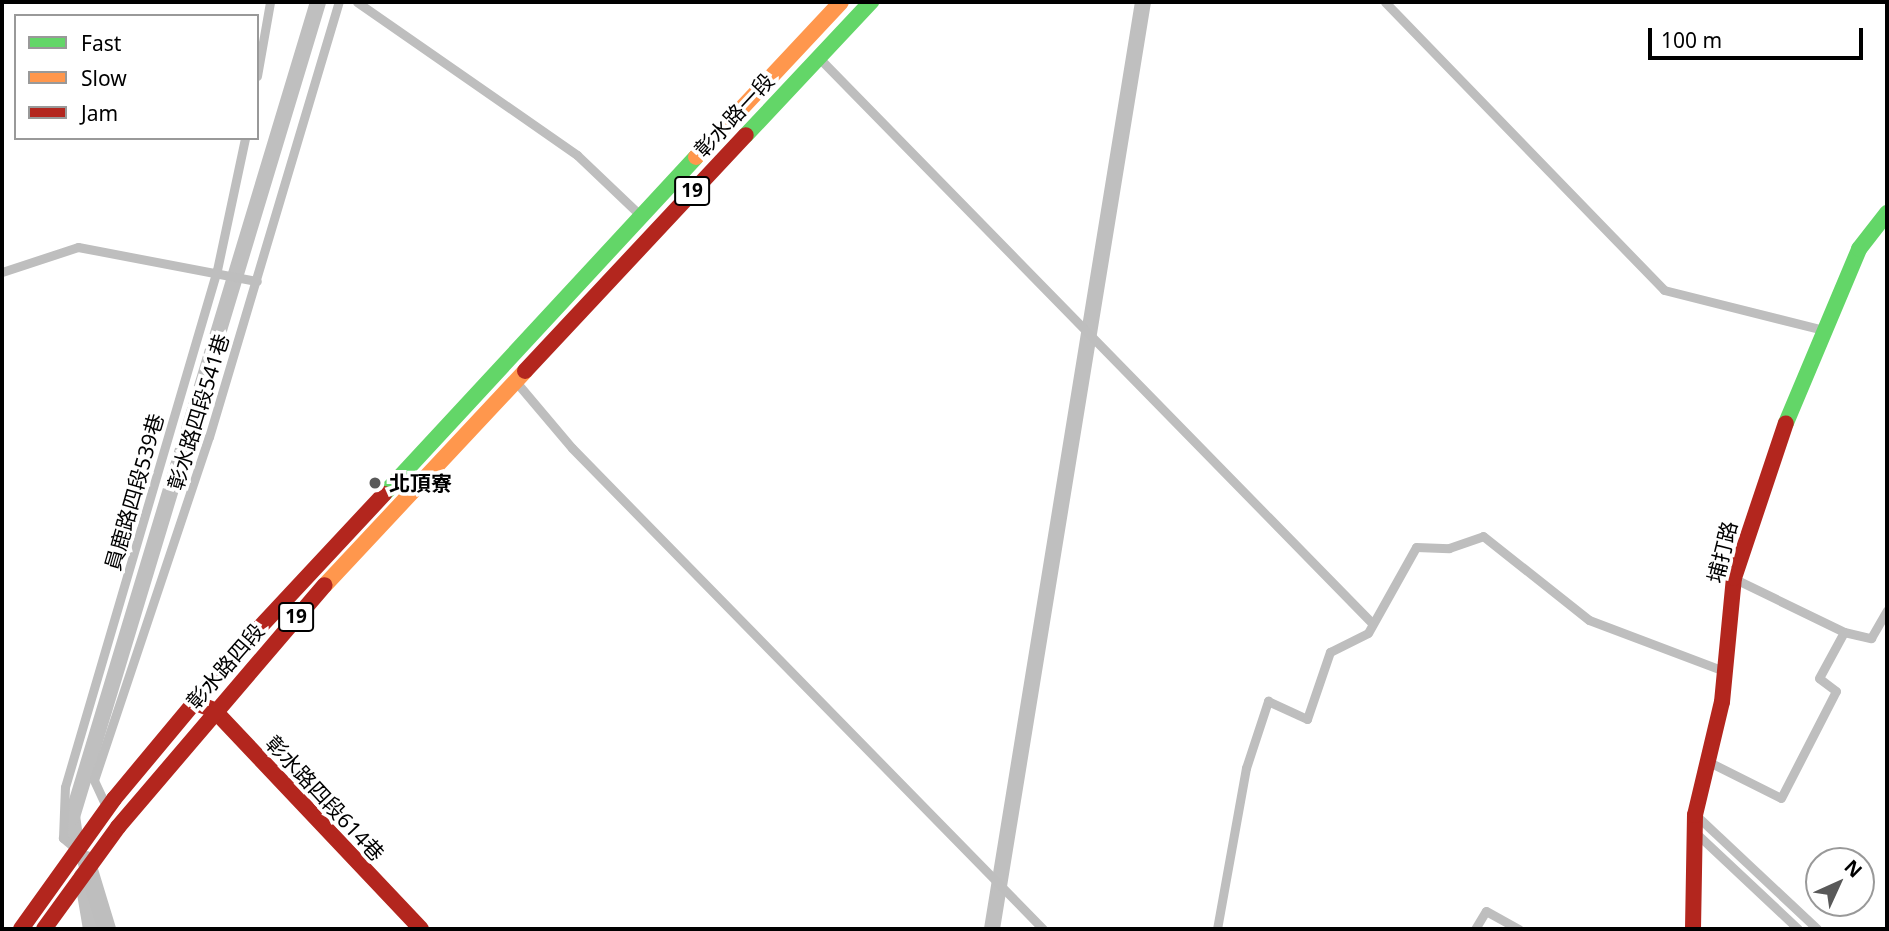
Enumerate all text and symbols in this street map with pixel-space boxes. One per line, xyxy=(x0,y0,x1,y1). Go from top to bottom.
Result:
legend xyxy=(14,14,259,140)
scale bar xyxy=(1651,14,1866,58)
text: 100 m xyxy=(1661,26,1722,54)
text: Fast xyxy=(81,29,121,57)
text: Slow xyxy=(81,64,127,92)
street label: 彰水路一段 xyxy=(689,68,779,162)
text: Jam xyxy=(81,99,118,127)
road number: 19 xyxy=(673,176,711,206)
street label: 彰水路四段541巷 xyxy=(162,331,234,493)
street label: 員鹿路四段539巷 xyxy=(100,411,168,573)
place label: 北頂寮 xyxy=(389,470,452,496)
marker: 北頂寮 xyxy=(367,475,383,491)
street label: 埔打路 xyxy=(1702,518,1742,586)
road number: 19 xyxy=(277,602,315,632)
street label: 彰水路四段 xyxy=(181,618,269,714)
street label: 彰水路四段614巷 xyxy=(261,730,389,866)
north arrow xyxy=(1805,847,1875,917)
text: N xyxy=(1839,854,1868,883)

